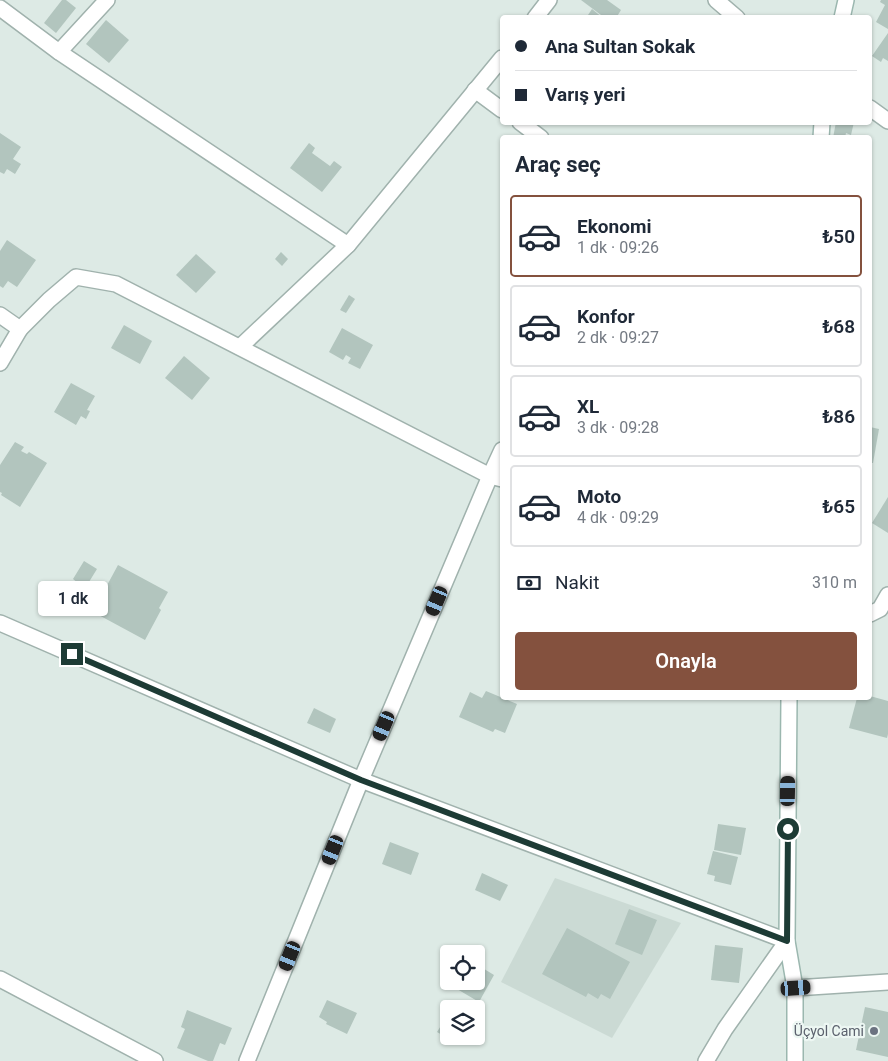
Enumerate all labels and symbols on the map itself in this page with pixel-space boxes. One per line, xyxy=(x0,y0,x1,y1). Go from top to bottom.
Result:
callout: 1 dk xyxy=(37,582,107,616)
car xyxy=(424,584,449,618)
route end xyxy=(61,643,83,665)
car xyxy=(371,709,396,743)
car xyxy=(780,776,795,806)
route start xyxy=(777,818,799,840)
car xyxy=(320,833,345,867)
car xyxy=(277,939,302,973)
car xyxy=(780,979,811,997)
place label: Üçyol Cami xyxy=(794,1023,864,1039)
marker: Üçyol Cami xyxy=(868,1025,880,1037)

